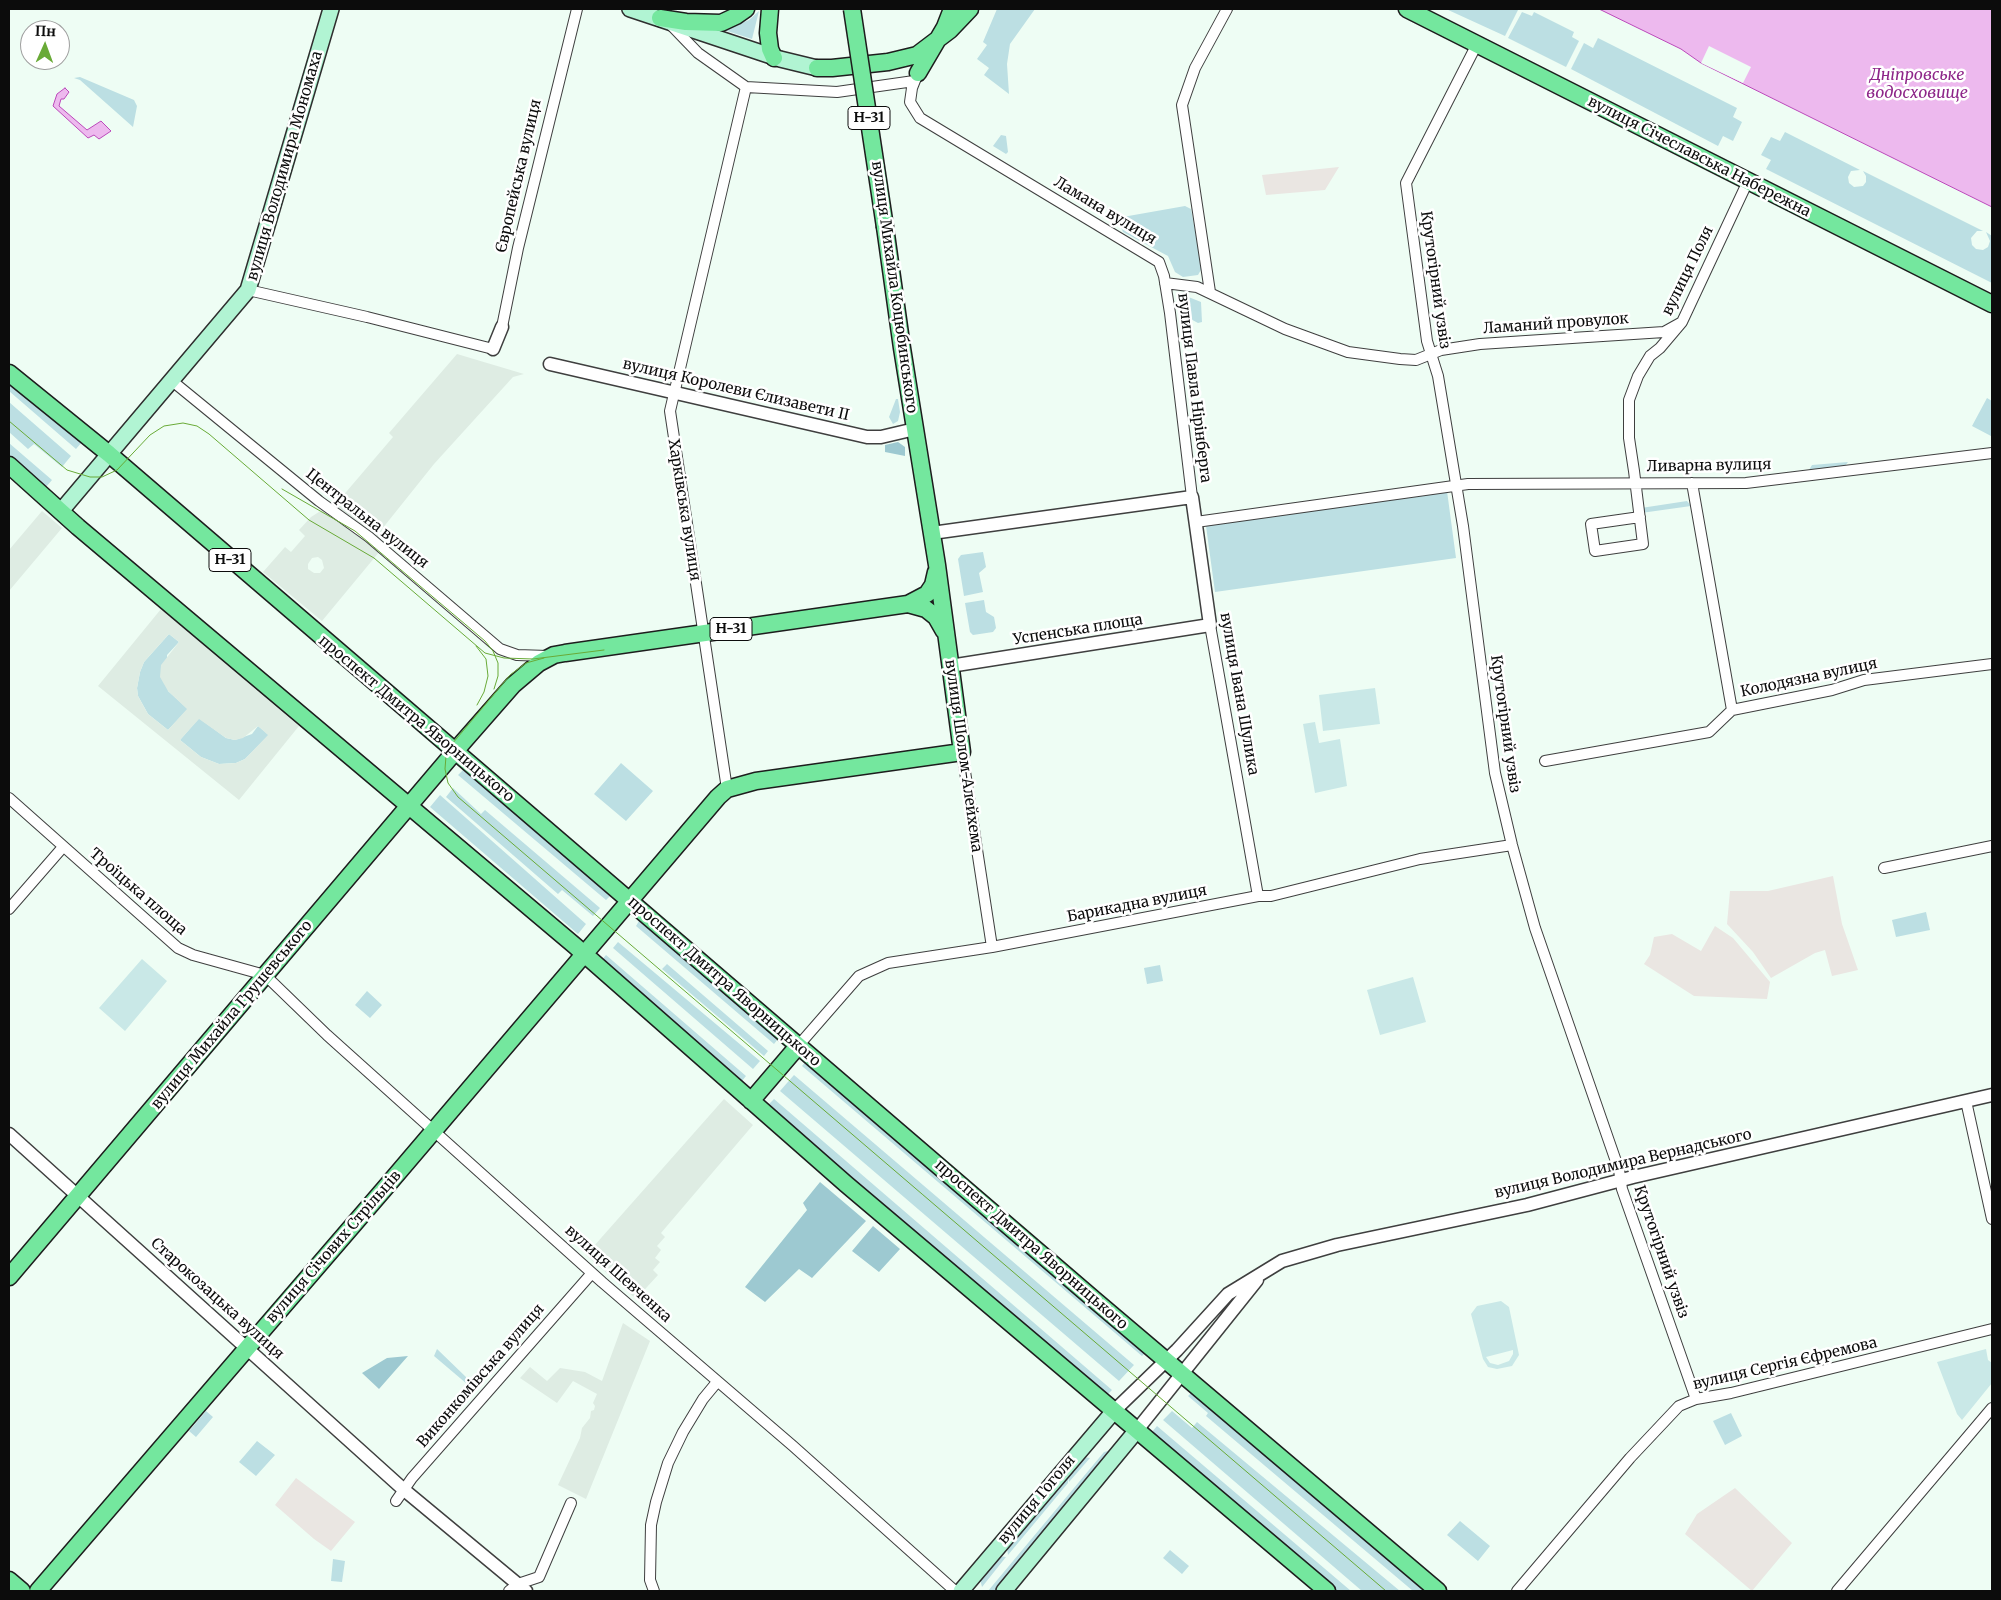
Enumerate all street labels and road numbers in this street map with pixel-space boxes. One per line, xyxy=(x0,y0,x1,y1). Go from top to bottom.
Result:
street label: вулиця Володимира Мономаха xyxy=(244,49,326,283)
street label: вулиця Січеславська Набережна xyxy=(1585,93,1813,221)
street label: Європейська вулиця xyxy=(493,98,545,254)
road number: Н-31 xyxy=(848,106,890,130)
street label: вулиця Михайла Коцюбинського xyxy=(867,160,921,414)
street label: Ламана вулиця xyxy=(1051,173,1159,249)
street label: Крутогірний узвіз xyxy=(1416,210,1454,350)
street label: вулиця Поля xyxy=(1659,223,1717,319)
street label: вулиця Павла Нірінберга xyxy=(1173,292,1215,484)
street label: Ламаний провулок xyxy=(1483,310,1629,338)
street label: вулиця Королеви Єлизавети ІІ xyxy=(621,355,851,425)
street label: Харківська вулиця xyxy=(664,438,704,582)
street label: Ливарна вулиця xyxy=(1647,456,1771,476)
street label: Центральна вулиця xyxy=(302,465,432,573)
road number: Н-31 xyxy=(209,548,251,572)
street label: Успенська площа xyxy=(1012,611,1144,649)
street label: вулиця Івана Шулика xyxy=(1216,611,1262,777)
road number: Н-31 xyxy=(710,618,752,640)
street label: проспект Дмитра Яворницького xyxy=(315,632,517,806)
street label: Крутогірний узвіз xyxy=(1486,654,1524,794)
street label: Колодязна вулиця xyxy=(1739,655,1879,701)
street label: вулиця Шолом-Алейхема xyxy=(941,659,985,853)
street label: Троїцька площа xyxy=(86,845,190,939)
street label: Барикадна вулиця xyxy=(1066,882,1208,926)
street label: проспект Дмитра Яворницького xyxy=(624,893,824,1071)
street label: вулиця Михайла Грушевського xyxy=(148,917,316,1113)
street label: вулиця Володимира Вернадського xyxy=(1493,1126,1753,1202)
street label: проспект Дмитра Яворницького xyxy=(931,1156,1131,1334)
street label: вулиця Січових Стрільців xyxy=(263,1167,405,1327)
street label: Крутогірний узвіз xyxy=(1630,1183,1692,1321)
street label: вулиця Шевченка xyxy=(561,1222,675,1326)
street label: Старокозацька вулиця xyxy=(147,1234,287,1364)
street label: Виконкомівська вулиця xyxy=(414,1301,548,1451)
street label: вулиця Сергія Єфремова xyxy=(1691,1334,1879,1394)
street label: вулиця Гоголя xyxy=(995,1452,1079,1548)

